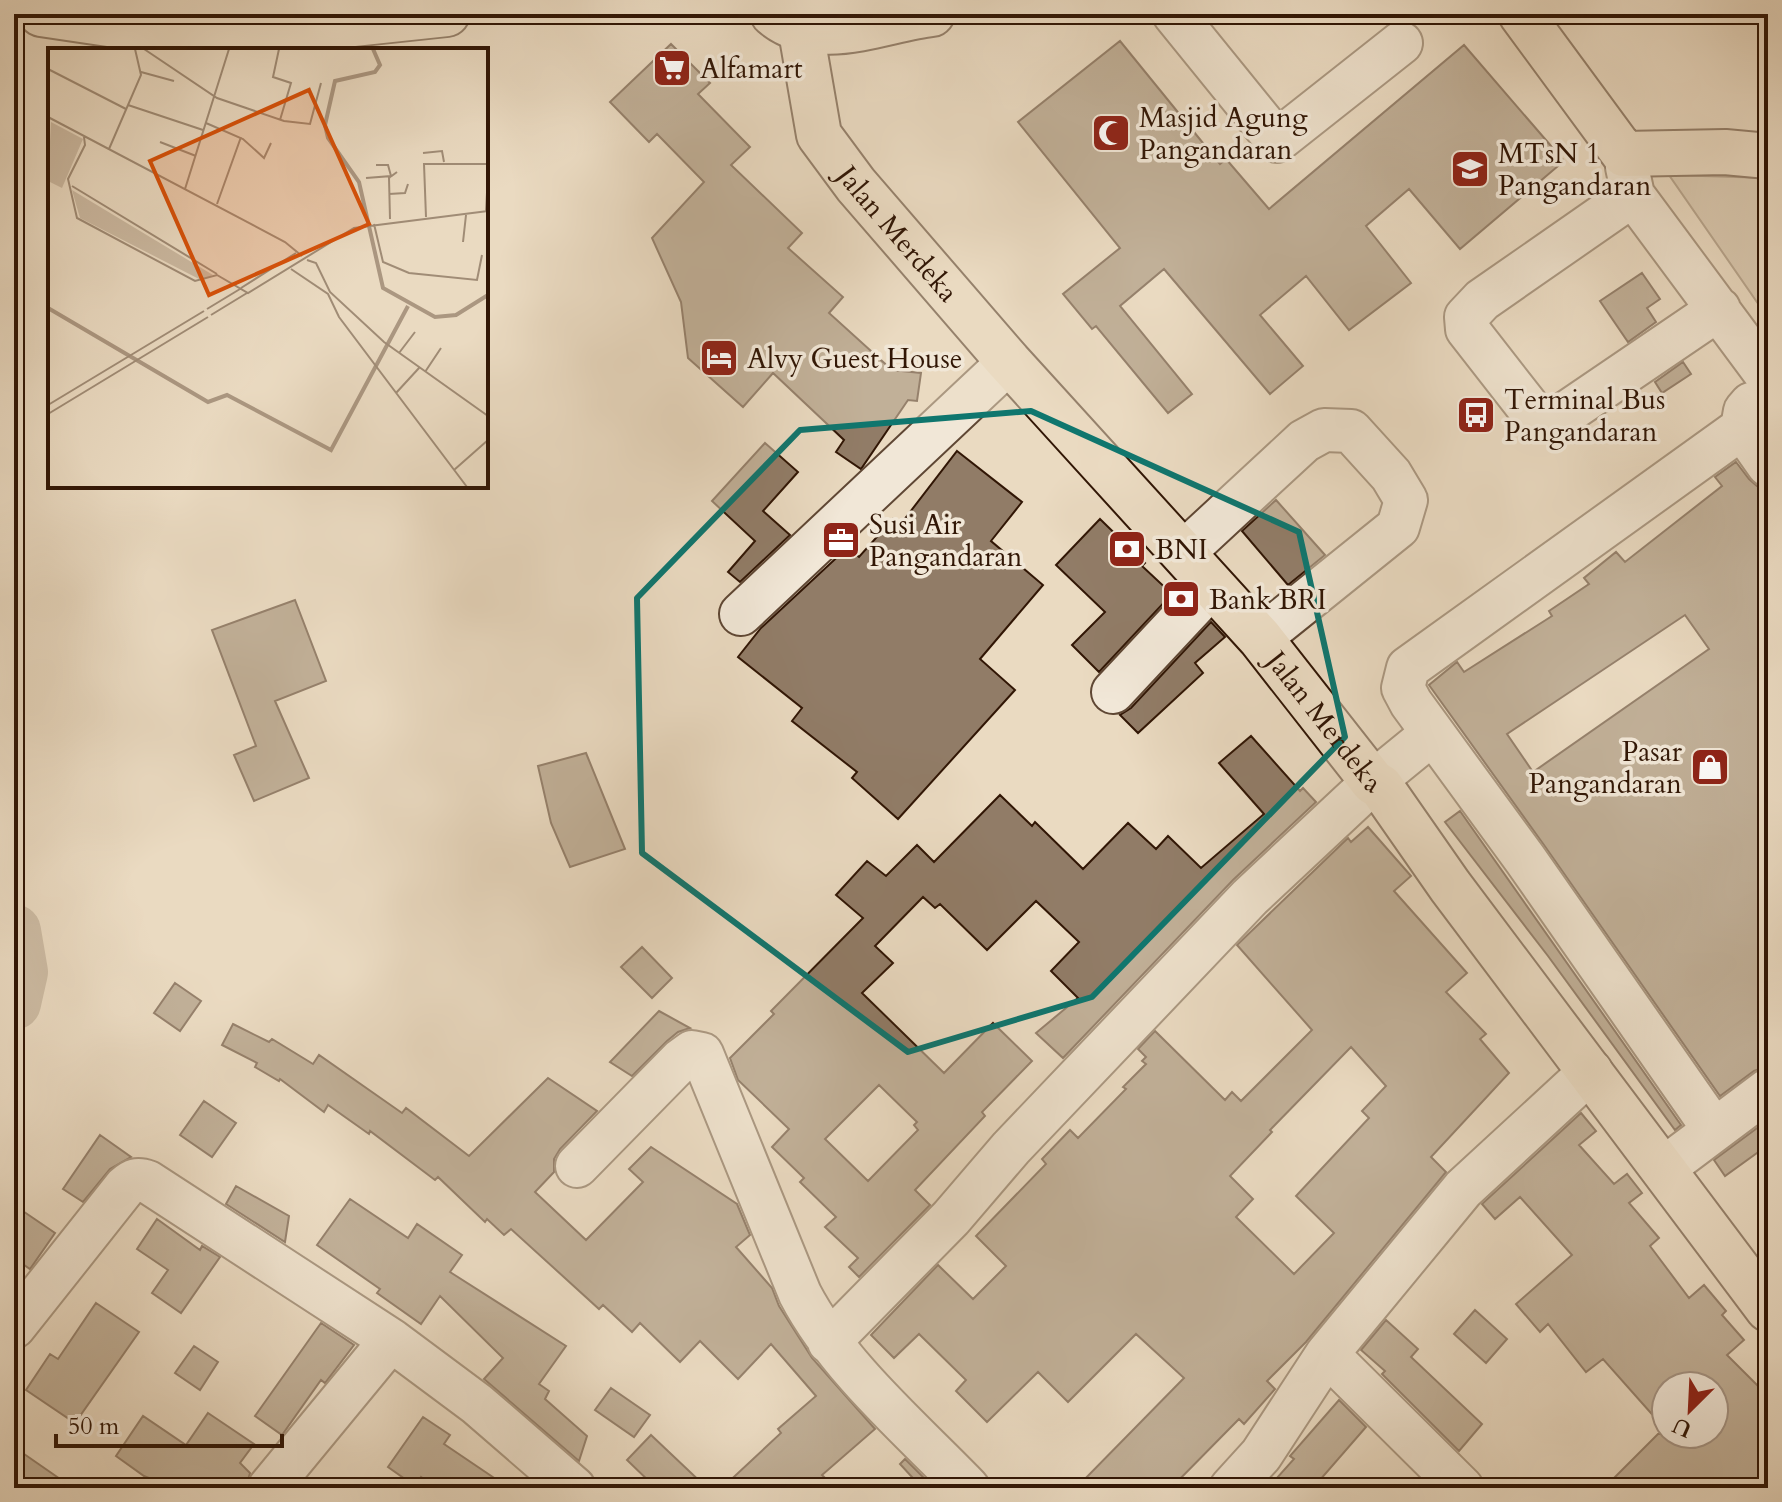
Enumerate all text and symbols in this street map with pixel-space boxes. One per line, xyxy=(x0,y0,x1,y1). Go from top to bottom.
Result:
supermarket icon: Alfamart xyxy=(651,47,693,89)
inset map xyxy=(48,48,488,488)
place label: Alfamart xyxy=(700,50,803,88)
place label: Masjid Agung Pangandaran xyxy=(1139,99,1308,169)
mosque icon: Masjid Agung Pangandaran xyxy=(1090,112,1132,154)
place label: MTsN 1 Pangandaran xyxy=(1498,135,1652,205)
school or university icon: MTsN 1 Pangandaran xyxy=(1449,148,1491,190)
street label: Jalan Merdeka xyxy=(826,155,967,310)
hotel icon: Alvy Guest House xyxy=(698,337,740,379)
place label: Alvy Guest House xyxy=(747,340,962,378)
place label: Terminal Bus Pangandaran xyxy=(1504,381,1665,451)
bus stop icon: Terminal Bus Pangandaran xyxy=(1455,394,1497,436)
place label: Susi Air Pangandaran xyxy=(869,506,1023,576)
office icon: Susi Air Pangandaran xyxy=(820,519,862,561)
bank icon: BNI xyxy=(1106,528,1148,570)
place label: BNI xyxy=(1155,531,1207,569)
bank icon: Bank BRI xyxy=(1160,578,1202,620)
place label: Bank BRI xyxy=(1209,581,1327,619)
street label: Jalan Merdeka xyxy=(1255,640,1388,802)
place label: Pasar Pangandaran xyxy=(1528,733,1683,803)
shop icon: Pasar Pangandaran xyxy=(1689,746,1731,788)
north arrow xyxy=(1650,1370,1730,1450)
scale bar xyxy=(56,1398,282,1448)
text: 50 m xyxy=(68,1410,120,1443)
text: U xyxy=(1668,1410,1697,1445)

